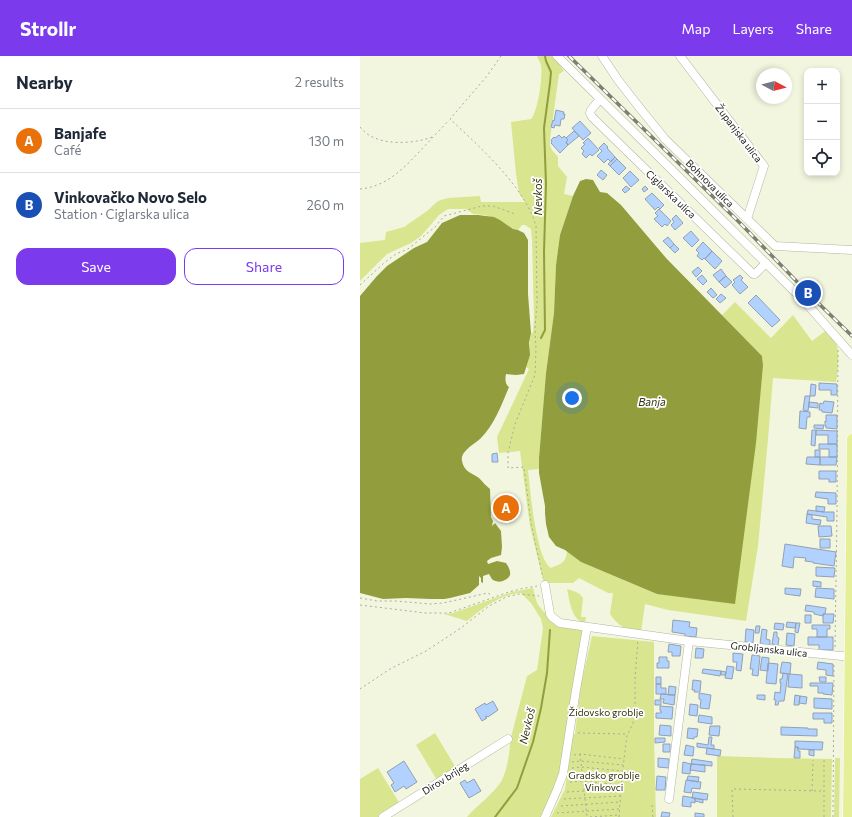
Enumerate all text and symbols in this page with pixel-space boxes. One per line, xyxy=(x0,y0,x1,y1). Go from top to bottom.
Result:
text: Strollr xyxy=(20,17,76,40)
text: Map xyxy=(682,20,710,37)
text: Layers xyxy=(732,20,774,37)
text: Share xyxy=(796,20,832,37)
north arrow xyxy=(756,68,792,104)
map controls xyxy=(804,68,840,176)
button: + xyxy=(804,68,840,104)
text: Nearby xyxy=(16,72,73,93)
text: 2 results xyxy=(295,74,344,90)
street label: Županjska ulica xyxy=(713,102,765,164)
button: − xyxy=(804,104,840,140)
text: Banjafe xyxy=(54,124,106,142)
text: A xyxy=(24,133,34,149)
text: 130 m xyxy=(309,133,344,149)
button: locate xyxy=(804,140,840,176)
text: Café xyxy=(54,142,81,158)
street label: Bohnova ulica xyxy=(684,157,736,209)
street label: Ciglarska ulica xyxy=(644,167,698,221)
water label: Nevkoš xyxy=(531,178,544,215)
text: Vinkovačko Novo Selo xyxy=(54,188,207,206)
text: B xyxy=(25,197,33,213)
text: 260 m xyxy=(307,197,344,213)
text: Station · Ciglarska ulica xyxy=(54,206,189,222)
button: Save xyxy=(16,248,176,285)
button: Share xyxy=(184,248,344,285)
pin: B xyxy=(795,278,821,308)
your location xyxy=(562,388,582,408)
water label: Banja xyxy=(638,395,666,408)
pin: A xyxy=(493,493,519,523)
street label: Grobljanska ulica xyxy=(730,639,808,659)
water label: Nevkoš xyxy=(516,706,537,745)
park label: Židovsko groblje xyxy=(568,706,644,718)
street label: Dirov brijeg xyxy=(420,759,471,797)
park label: Gradsko groblje Vinkovci xyxy=(568,769,640,793)

